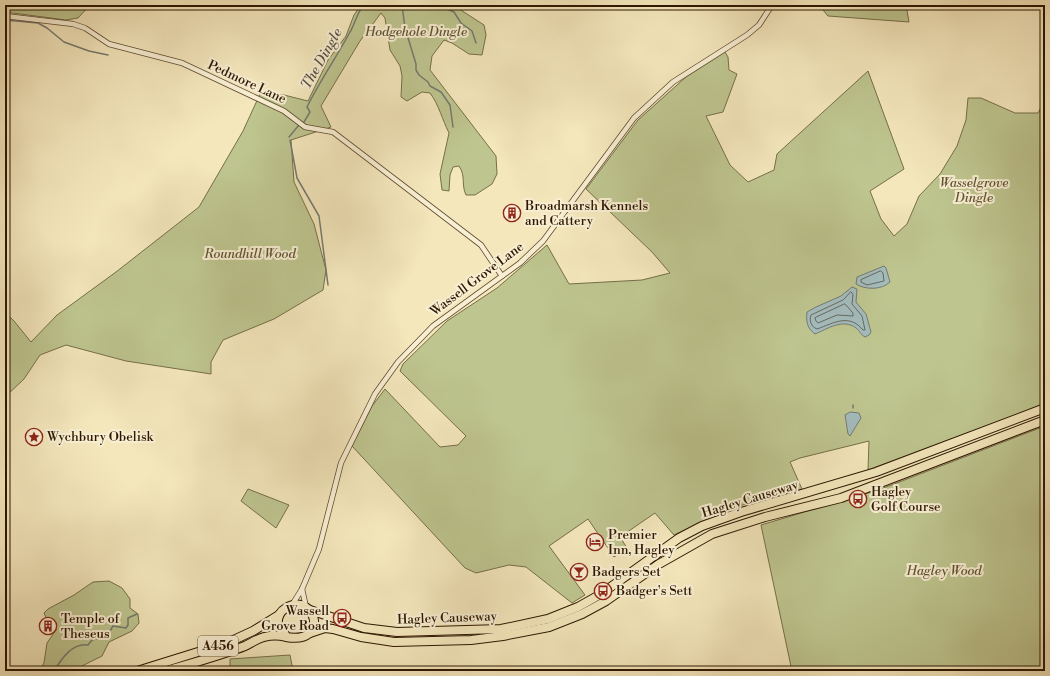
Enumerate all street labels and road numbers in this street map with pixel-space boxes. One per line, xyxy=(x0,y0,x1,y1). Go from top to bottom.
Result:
street label: Pedmore Lane xyxy=(205,57,289,107)
street label: Wassell Grove Lane xyxy=(426,238,527,320)
street label: Hagley Causeway xyxy=(700,477,801,521)
street label: Hagley Causeway xyxy=(397,608,498,628)
road number: A456 xyxy=(198,636,238,656)

